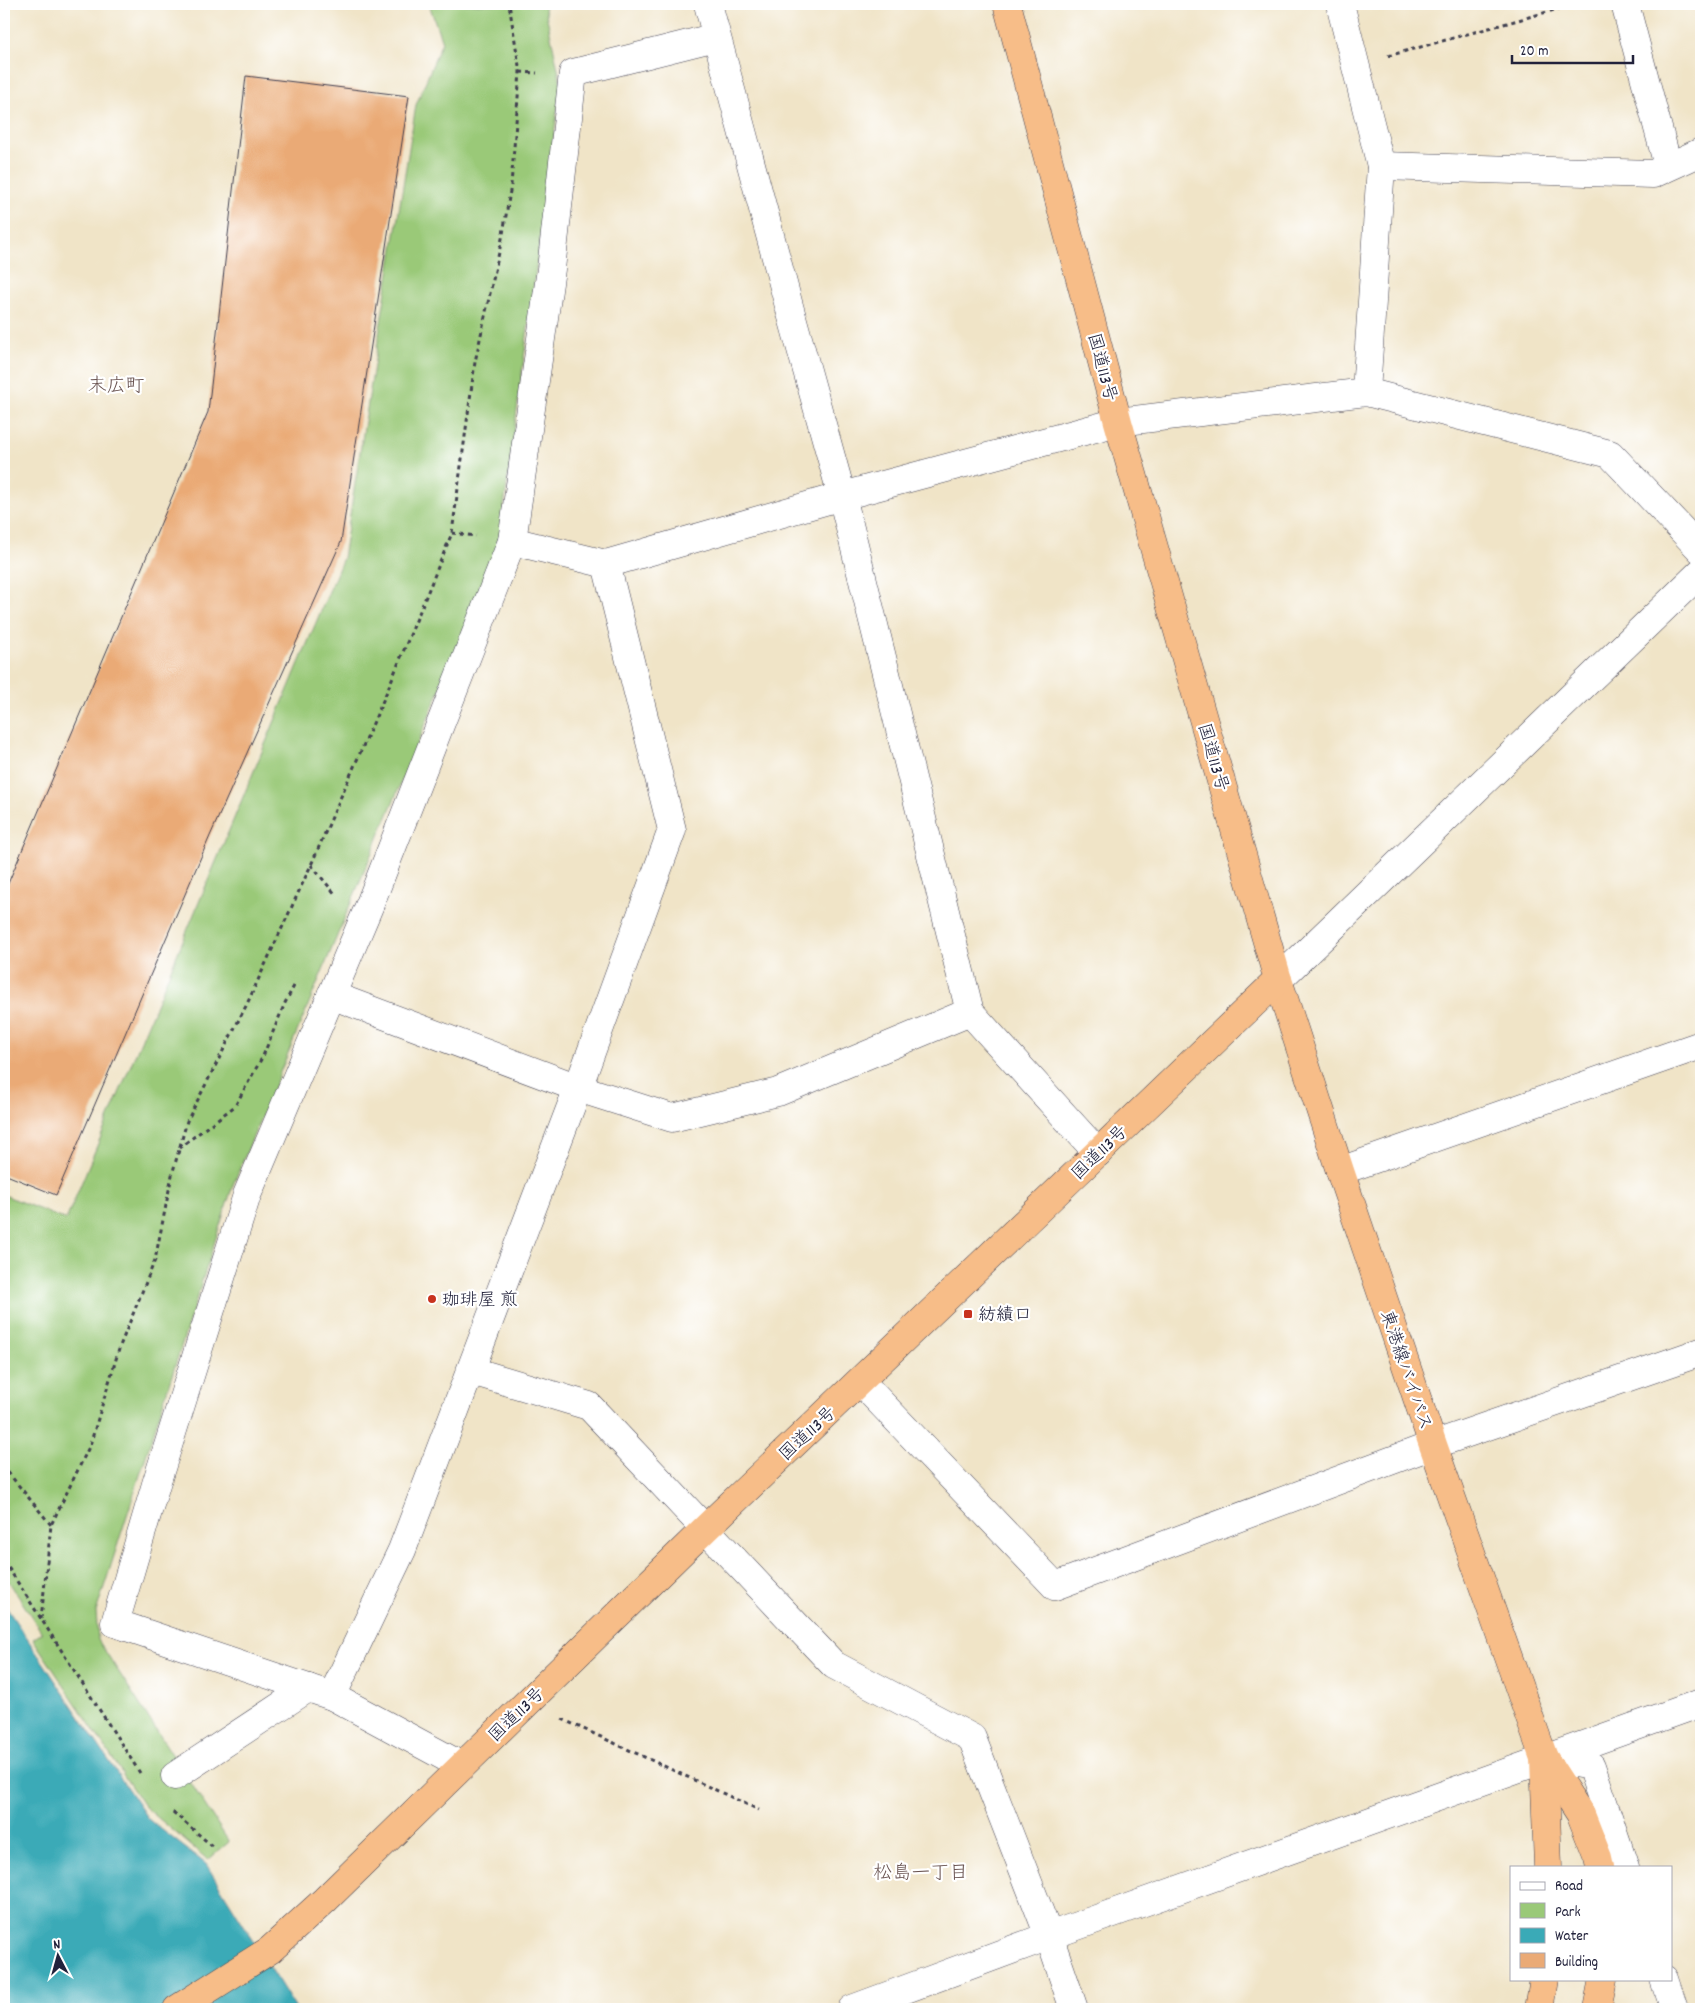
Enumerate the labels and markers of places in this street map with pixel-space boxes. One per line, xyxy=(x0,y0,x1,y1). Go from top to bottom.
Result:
place label: 珈琲屋 煎 xyxy=(442,1289,518,1314)
marker: 珈琲屋 煎 xyxy=(426,1293,438,1305)
place label: 紡績口 xyxy=(978,1304,1032,1329)
marker: 紡績口 xyxy=(962,1308,974,1320)

